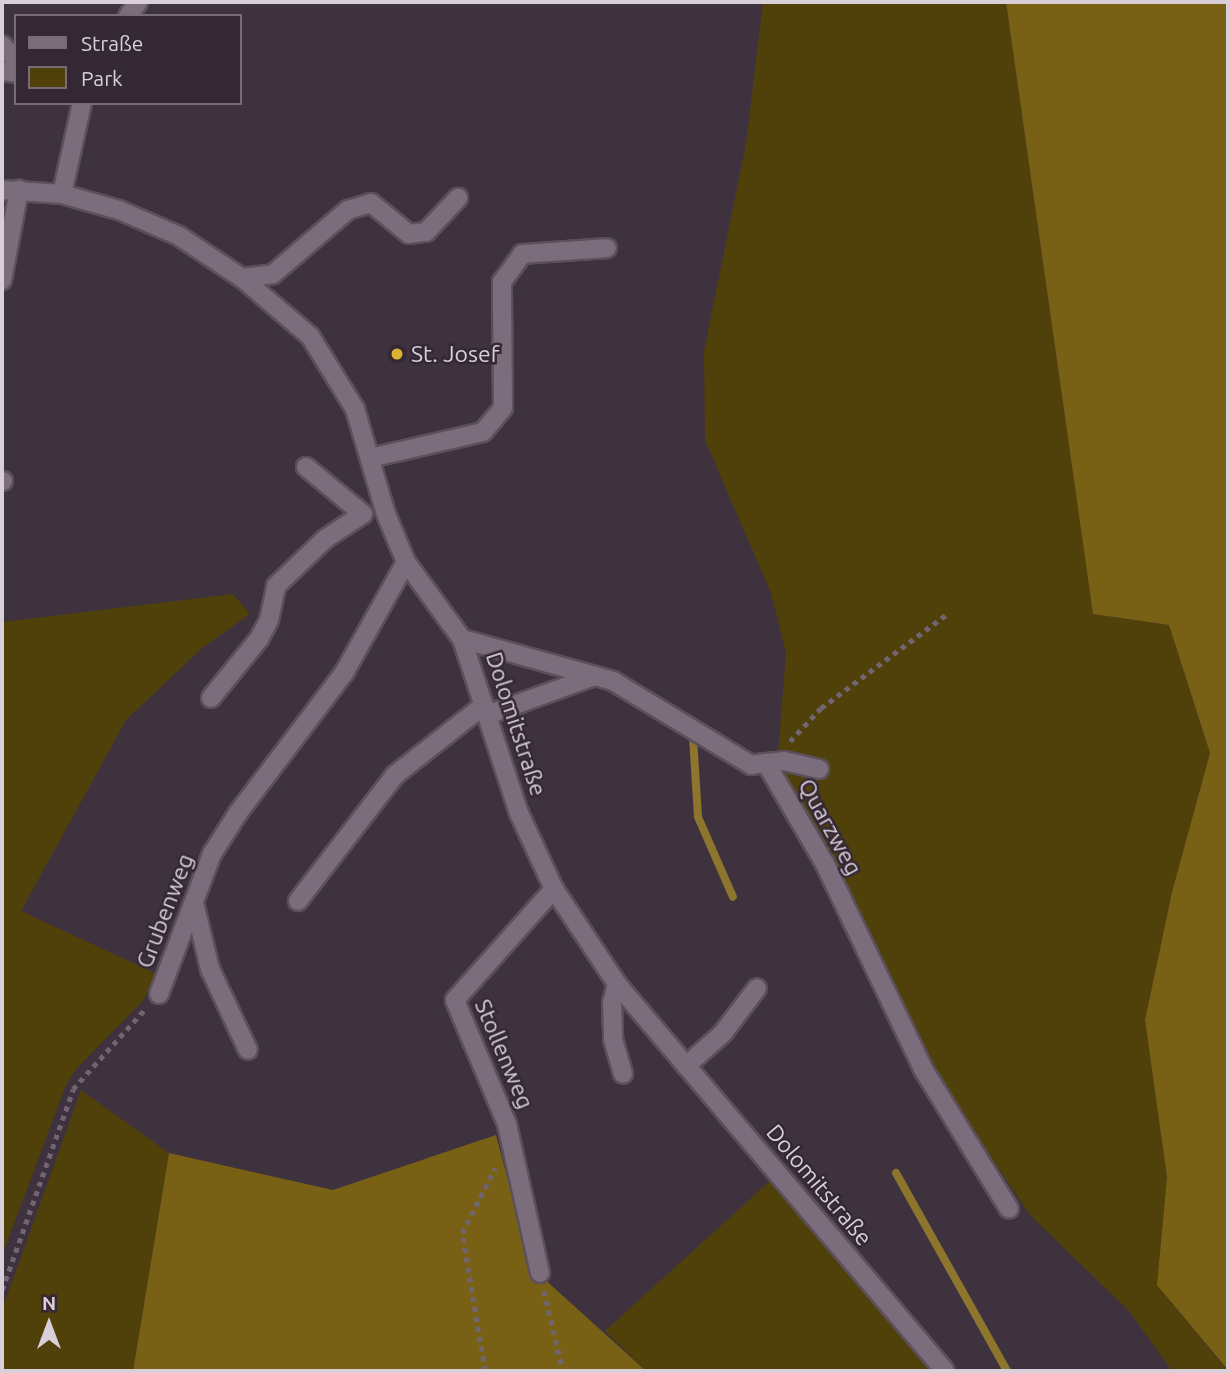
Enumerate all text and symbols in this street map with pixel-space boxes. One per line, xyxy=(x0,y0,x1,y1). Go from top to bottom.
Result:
legend xyxy=(14,14,242,105)
text: Straße xyxy=(81,31,143,55)
text: Park xyxy=(81,66,123,90)
place label: St. Josef xyxy=(411,340,500,368)
marker: St. Josef xyxy=(389,346,405,362)
street label: Dolomitstraße xyxy=(480,649,552,799)
street label: Quarzweg xyxy=(792,774,868,880)
street label: Grubenweg xyxy=(131,850,199,972)
street label: Stollenweg xyxy=(469,995,539,1113)
street label: Dolomitstraße xyxy=(760,1119,878,1251)
north arrow xyxy=(14,1289,84,1359)
text: N xyxy=(42,1292,56,1314)

